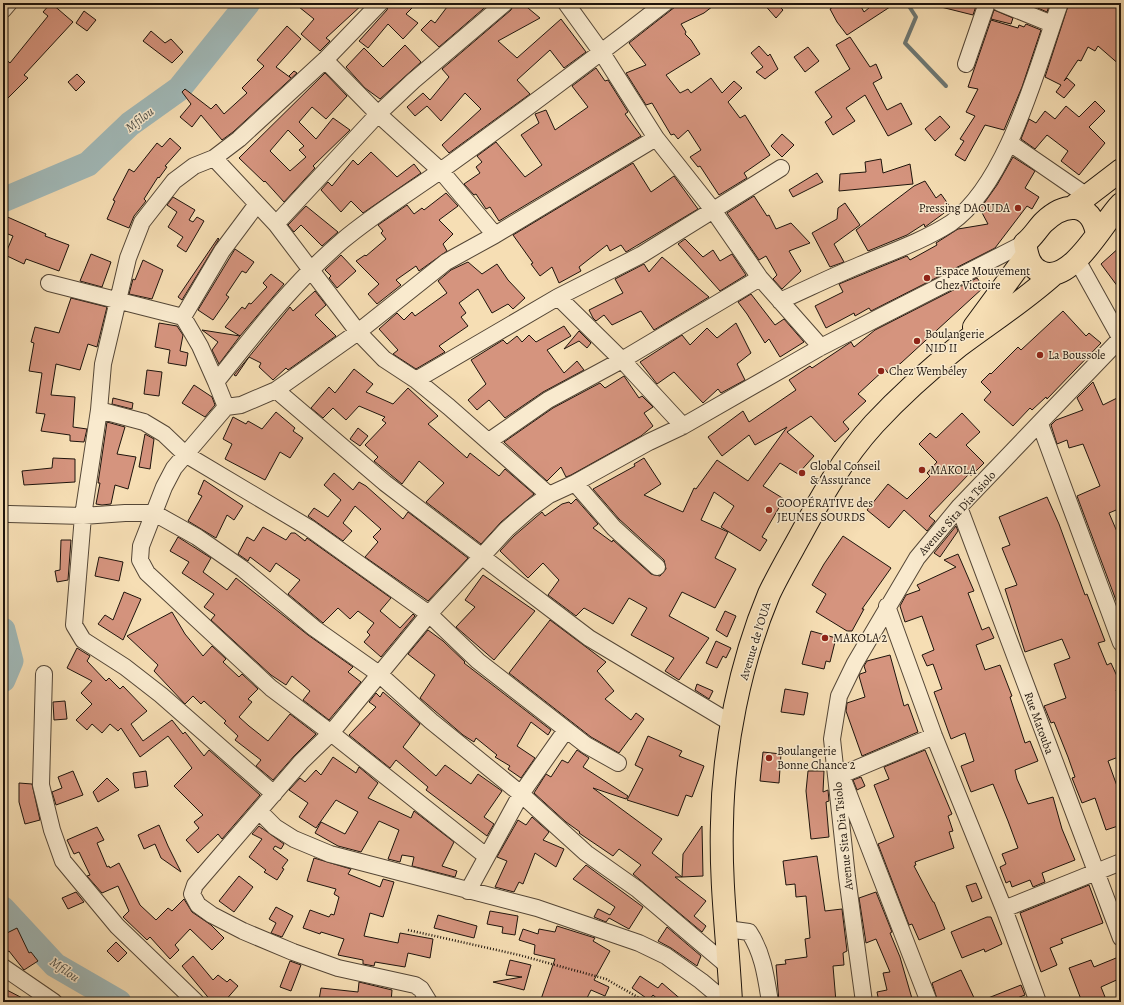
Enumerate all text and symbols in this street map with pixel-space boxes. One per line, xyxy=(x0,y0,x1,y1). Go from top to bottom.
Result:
water label: Mfilou xyxy=(121,103,157,136)
place label: Pressing DAOUDA xyxy=(919,200,1011,216)
marker: Pressing DAOUDA xyxy=(1013,203,1023,213)
place label: Espace Mouvement Chez Victoire xyxy=(935,263,1030,293)
marker: Espace Mouvement Chez Victoire xyxy=(922,273,932,283)
place label: Boulangerie NID II xyxy=(925,326,984,356)
marker: Boulangerie NID II xyxy=(912,336,922,346)
place label: La Boussole xyxy=(1048,347,1106,363)
marker: La Boussole xyxy=(1035,350,1045,360)
place label: Chez Wembeley xyxy=(889,363,968,379)
marker: Chez Wembeley xyxy=(876,366,886,376)
place label: Global Conseil & Assurance xyxy=(810,458,880,488)
place label: MAKOLA xyxy=(930,462,977,478)
marker: MAKOLA xyxy=(917,465,927,475)
street label: Avenue Sita Dia Tsiolo xyxy=(914,467,999,559)
marker: Global Conseil & Assurance xyxy=(797,468,807,478)
place label: COOPÉRATIVE des JEUNES SOURDS xyxy=(777,495,873,525)
marker: COOPÉRATIVE des JEUNES SOURDS xyxy=(764,505,774,515)
street label: Avenue de l'OUA xyxy=(735,599,775,683)
place label: MAKOLA 2 xyxy=(833,630,888,646)
marker: MAKOLA 2 xyxy=(820,633,830,643)
street label: Rue Matouba xyxy=(1020,690,1058,757)
place label: Boulangerie Bonne Chance 2 xyxy=(777,743,856,773)
marker: Boulangerie Bonne Chance 2 xyxy=(764,753,774,763)
street label: Avenue Sita Dia Tsiolo xyxy=(829,781,857,892)
water label: Mfilou xyxy=(47,953,83,986)

